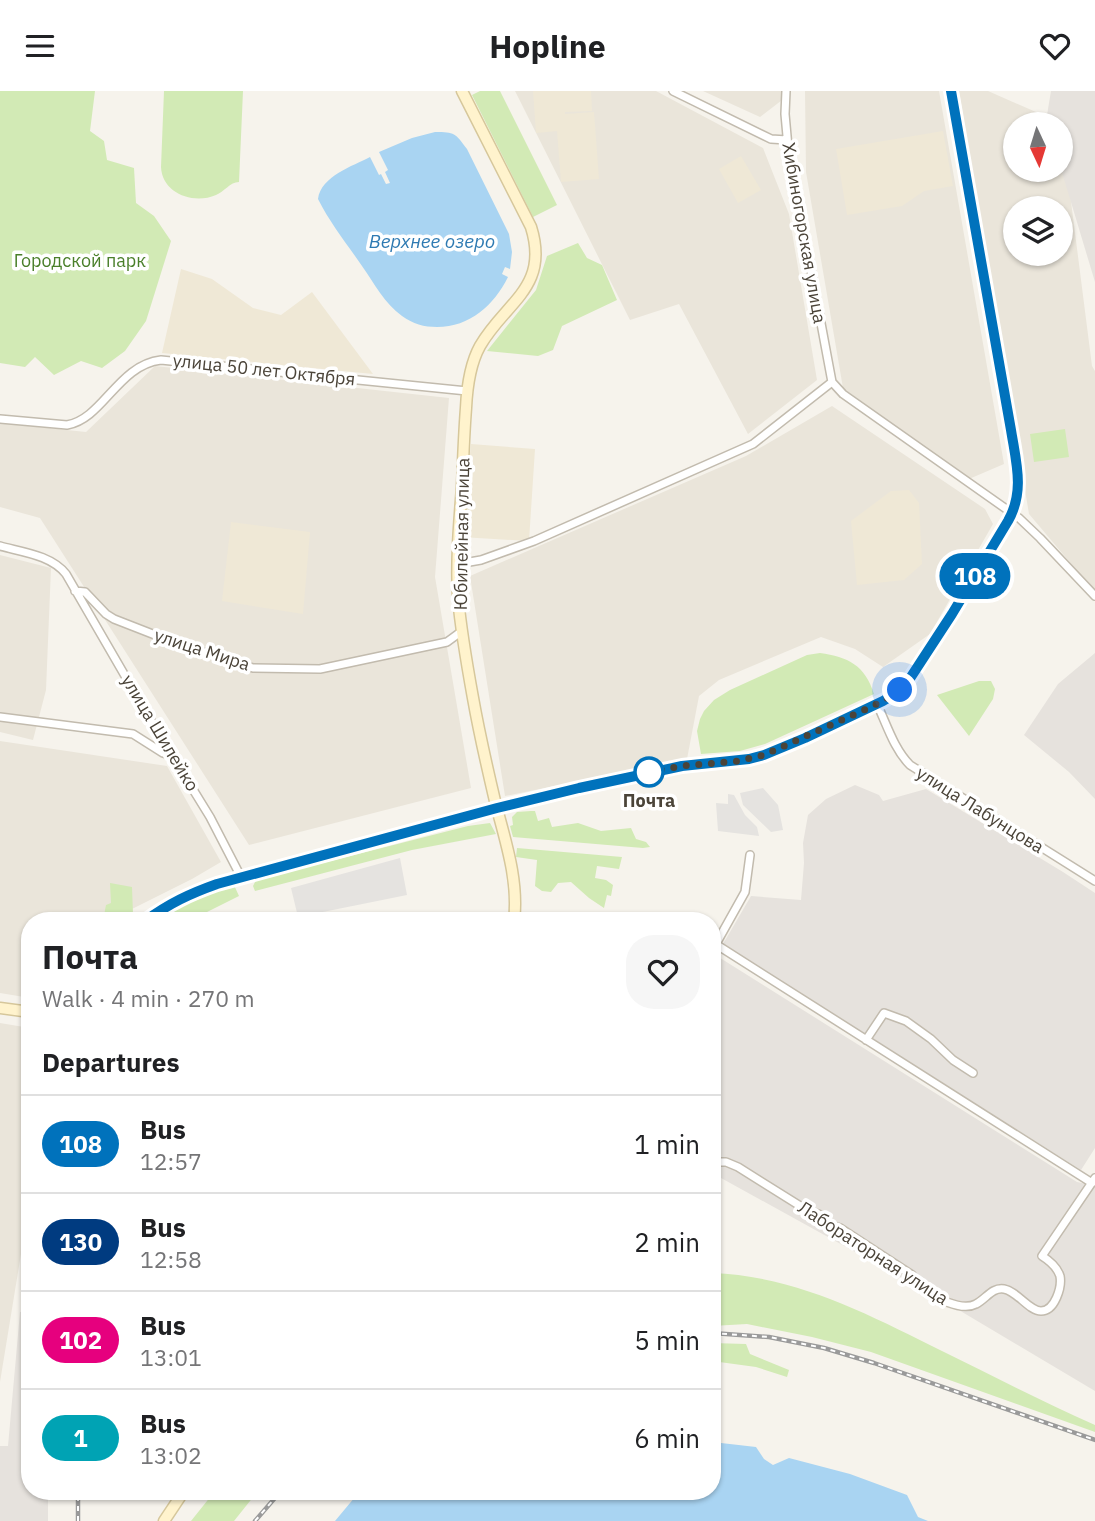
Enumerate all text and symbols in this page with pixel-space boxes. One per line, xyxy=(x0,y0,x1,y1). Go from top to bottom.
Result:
text: Hopline xyxy=(489,25,606,67)
icon: menu xyxy=(21,27,59,65)
icon: heart xyxy=(1036,27,1074,65)
north arrow xyxy=(1003,112,1073,182)
map controls xyxy=(1003,112,1073,266)
street label: Хибиногорская улица xyxy=(777,141,832,325)
button: layers xyxy=(1003,196,1073,266)
water label: Верхнее озеро xyxy=(369,229,495,253)
park label: Городской парк xyxy=(14,249,146,272)
street label: улица 50 лет Октября xyxy=(172,348,356,391)
street label: Юбилейная улица xyxy=(449,457,474,610)
line badge: 108 xyxy=(935,553,1015,599)
text: 108 xyxy=(953,560,997,592)
street label: улица Мира xyxy=(151,623,253,676)
street label: улица Шилейко xyxy=(117,670,204,795)
your location xyxy=(882,672,917,707)
marker: Почта xyxy=(634,757,664,787)
street label: улица Лабунцова xyxy=(912,761,1049,858)
place label: Почта xyxy=(623,789,675,812)
text: Почта xyxy=(42,935,138,978)
button: heart xyxy=(626,935,700,1009)
text: Walk · 4 min · 270 m xyxy=(42,983,255,1013)
text: Departures xyxy=(42,1045,180,1079)
text: Bus xyxy=(140,1112,186,1146)
text: 1 min xyxy=(634,1127,700,1161)
text: 108 xyxy=(59,1128,102,1160)
text: 12:57 xyxy=(140,1146,202,1176)
street label: Лабораторная улица xyxy=(794,1195,953,1310)
text: Bus xyxy=(140,1210,186,1244)
text: 2 min xyxy=(634,1225,700,1259)
text: 130 xyxy=(59,1226,102,1258)
text: 12:58 xyxy=(140,1244,202,1274)
text: Bus xyxy=(140,1308,186,1342)
text: 5 min xyxy=(634,1323,700,1357)
text: 102 xyxy=(59,1324,102,1356)
text: 13:01 xyxy=(140,1342,202,1372)
text: Bus xyxy=(140,1406,186,1440)
text: 6 min xyxy=(634,1421,700,1455)
text: 1 xyxy=(73,1422,88,1454)
text: 13:02 xyxy=(140,1440,202,1470)

